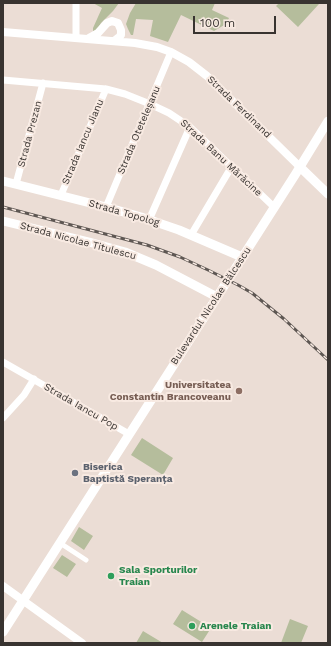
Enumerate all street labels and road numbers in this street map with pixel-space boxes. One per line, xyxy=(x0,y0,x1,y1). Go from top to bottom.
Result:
street label: Strada Ferdinand xyxy=(205,74,273,140)
street label: Strada Oteteleșanu xyxy=(115,84,163,176)
street label: Strada Iancu Jianu xyxy=(60,97,106,187)
street label: Strada Prezan xyxy=(15,99,45,169)
street label: Strada Banu Mărăcine xyxy=(178,117,264,199)
street label: Strada Topolog xyxy=(87,197,161,229)
street label: Strada Nicolae Titulescu xyxy=(19,220,137,262)
street label: Bulevardul Nicolae Bălcescu xyxy=(168,245,254,367)
street label: Strada Iancu Pop xyxy=(42,381,120,433)

